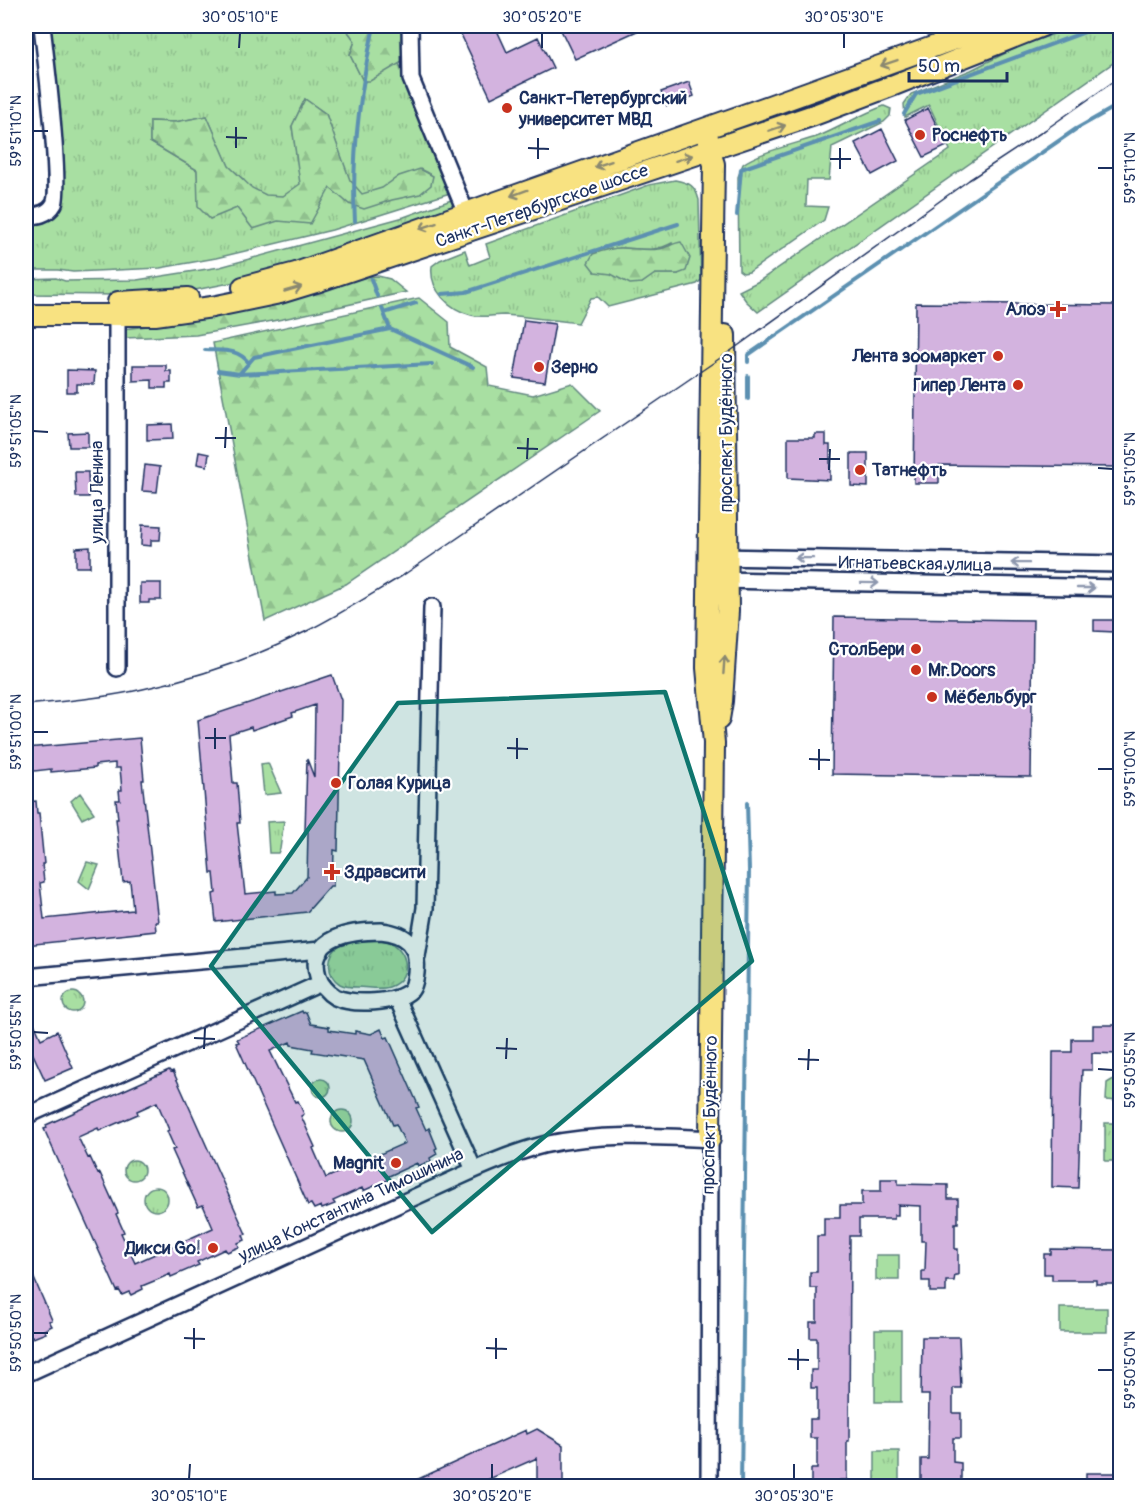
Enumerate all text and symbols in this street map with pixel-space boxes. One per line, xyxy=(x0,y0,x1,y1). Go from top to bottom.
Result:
text: 30°05'10"E xyxy=(202,8,278,27)
text: 30°05'20"E xyxy=(502,8,582,27)
text: 30°05'30"E xyxy=(804,8,884,27)
scale bar xyxy=(909,45,1006,83)
text: 50 m xyxy=(918,55,960,78)
one-way arrow xyxy=(880,59,899,70)
place label: Санкт-Петербургский университет МВД xyxy=(518,87,687,131)
text: 59°51'10"N xyxy=(7,95,26,167)
marker: Санкт-Петербургский университет МВД xyxy=(500,101,514,115)
one-way arrow xyxy=(767,121,785,132)
place label: Роснефть xyxy=(932,124,1008,147)
marker: Роснефть xyxy=(913,128,927,142)
text: 59°51'10"N xyxy=(1121,132,1140,204)
one-way arrow xyxy=(675,152,694,163)
street label: Санкт-Петербургское шоссе xyxy=(433,159,652,253)
one-way arrow xyxy=(594,159,612,170)
one-way arrow xyxy=(510,189,529,200)
one-way arrow xyxy=(419,222,438,233)
one-way arrow xyxy=(284,283,303,294)
place label: Алоэ xyxy=(1006,298,1046,321)
marker: Алоэ xyxy=(1051,302,1065,316)
place label: Лента зоомаркет xyxy=(851,345,987,368)
marker: Лента зоомаркет xyxy=(991,349,1005,363)
street label: проспект Будённого xyxy=(715,353,738,513)
place label: Зерно xyxy=(551,356,598,379)
marker: Зерно xyxy=(532,360,546,374)
place label: Гипер Лента xyxy=(913,374,1007,397)
marker: Гипер Лента xyxy=(1011,378,1025,392)
text: 59°51'05"N xyxy=(7,394,26,468)
text: 59°51'05"N xyxy=(1121,432,1140,506)
street label: улица Ленина xyxy=(86,441,109,544)
place label: Татнефть xyxy=(871,459,947,482)
marker: Татнефть xyxy=(853,463,867,477)
street label: Игнатьевская улица xyxy=(838,551,992,577)
one-way arrow xyxy=(795,553,815,564)
one-way arrow xyxy=(1011,557,1031,568)
one-way arrow xyxy=(860,577,880,588)
one-way arrow xyxy=(1076,582,1096,593)
place label: СтолБери xyxy=(829,638,904,661)
marker: СтолБери xyxy=(909,642,923,656)
one-way arrow xyxy=(719,655,730,675)
place label: Mr.Doors xyxy=(928,659,996,682)
marker: Mr.Doors xyxy=(909,663,923,677)
place label: Мёбельбург xyxy=(944,686,1037,709)
marker: Мёбельбург xyxy=(925,690,939,704)
text: 59°51'00"N xyxy=(7,694,26,770)
text: 59°51'00"N xyxy=(1121,731,1140,807)
place label: Голая Курица xyxy=(348,772,451,795)
marker: Голая Курица xyxy=(329,776,343,790)
place label: Здравсити xyxy=(344,861,426,884)
marker: Здравсити xyxy=(325,865,339,879)
text: 59°50'55"N xyxy=(7,994,26,1070)
text: 59°50'55"N xyxy=(1121,1032,1140,1108)
street label: проспект Будённого xyxy=(697,1035,723,1195)
street label: улица Константина Тимошинина xyxy=(234,1143,467,1268)
place label: Magnit xyxy=(333,1152,385,1175)
marker: Magnit xyxy=(389,1156,403,1170)
place label: Дикси Go! xyxy=(124,1237,201,1260)
marker: Дикси Go! xyxy=(206,1241,220,1255)
text: 59°50'50"N xyxy=(7,1294,26,1372)
text: 59°50'50"N xyxy=(1121,1331,1140,1409)
text: 30°05'10"E xyxy=(151,1487,227,1506)
text: 30°05'20"E xyxy=(452,1487,532,1506)
text: 30°05'30"E xyxy=(754,1487,834,1506)

